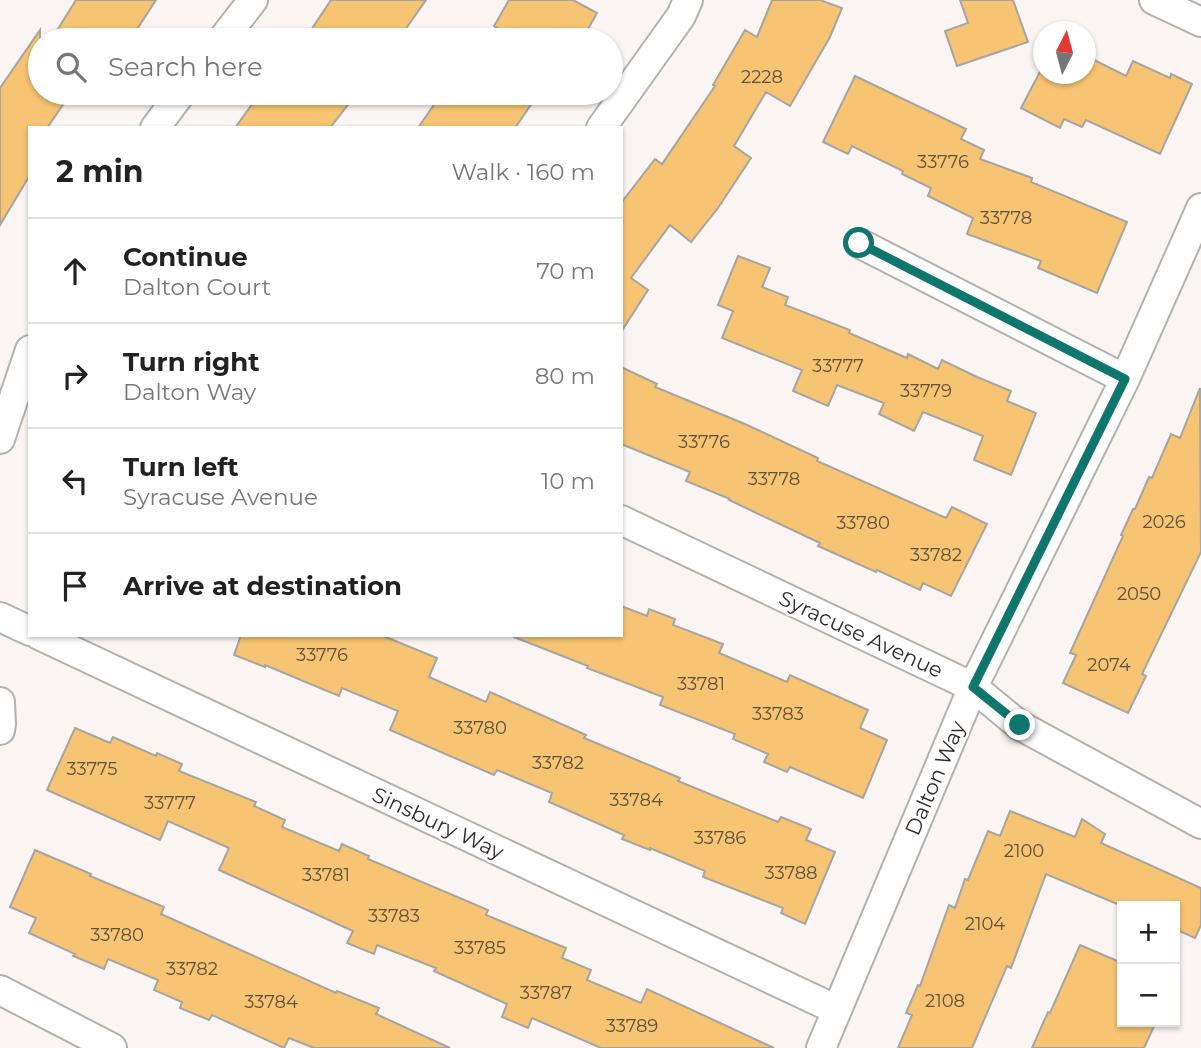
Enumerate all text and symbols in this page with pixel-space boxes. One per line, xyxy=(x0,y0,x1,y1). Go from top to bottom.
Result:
north arrow xyxy=(1033,21,1096,84)
search box xyxy=(28,28,623,105)
icon: search xyxy=(52,48,90,86)
text: Search here xyxy=(108,51,263,83)
house number: 2228 xyxy=(741,66,783,88)
house number: 33776 xyxy=(917,151,969,173)
text: 2 min xyxy=(56,153,143,190)
text: Walk · 160 m xyxy=(451,158,595,186)
house number: 33778 xyxy=(980,207,1032,229)
route start xyxy=(843,227,874,258)
text: Continue xyxy=(123,241,248,273)
icon: ahead xyxy=(56,252,94,290)
text: 70 m xyxy=(536,257,595,285)
text: Dalton Court xyxy=(123,273,271,301)
text: Turn right xyxy=(123,346,259,378)
house number: 33777 xyxy=(812,355,864,377)
icon: right xyxy=(56,357,94,395)
text: 80 m xyxy=(535,362,595,390)
text: Dalton Way xyxy=(123,378,256,406)
house number: 33779 xyxy=(900,380,952,402)
house number: 33776 xyxy=(678,431,730,453)
text: Turn left xyxy=(123,451,239,483)
icon: left xyxy=(56,462,94,500)
text: 10 m xyxy=(541,467,595,495)
house number: 33778 xyxy=(748,468,800,490)
text: Syracuse Avenue xyxy=(123,483,318,511)
house number: 2026 xyxy=(1142,511,1186,533)
house number: 33780 xyxy=(836,512,890,534)
house number: 33782 xyxy=(910,544,962,566)
icon: arrive xyxy=(56,567,94,605)
text: Arrive at destination xyxy=(123,570,402,602)
house number: 2050 xyxy=(1117,583,1161,605)
street label: Syracuse Avenue xyxy=(775,585,947,683)
house number: 33776 xyxy=(296,644,348,666)
house number: 2074 xyxy=(1087,654,1131,676)
house number: 33781 xyxy=(677,673,725,695)
house number: 33783 xyxy=(752,703,804,725)
route end xyxy=(1004,709,1035,740)
house number: 33780 xyxy=(453,717,507,739)
street label: Dalton Way xyxy=(900,717,971,839)
house number: 33782 xyxy=(532,752,584,774)
house number: 33775 xyxy=(66,758,118,780)
street label: Sinsbury Way xyxy=(368,782,508,865)
house number: 33784 xyxy=(609,789,663,811)
house number: 33777 xyxy=(144,792,196,814)
house number: 33786 xyxy=(694,827,746,849)
house number: 2100 xyxy=(1004,840,1044,862)
house number: 33788 xyxy=(764,862,818,884)
house number: 33781 xyxy=(302,864,350,886)
map controls xyxy=(1117,901,1180,1027)
button: + xyxy=(1117,901,1180,964)
house number: 33783 xyxy=(368,905,420,927)
house number: 2104 xyxy=(965,913,1005,935)
house number: 33780 xyxy=(90,924,144,946)
house number: 33785 xyxy=(454,937,506,959)
house number: 33782 xyxy=(166,958,218,980)
button: − xyxy=(1117,964,1180,1027)
house number: 33787 xyxy=(520,982,572,1004)
house number: 2108 xyxy=(925,990,965,1012)
house number: 33784 xyxy=(244,991,298,1013)
house number: 33789 xyxy=(606,1015,658,1037)

